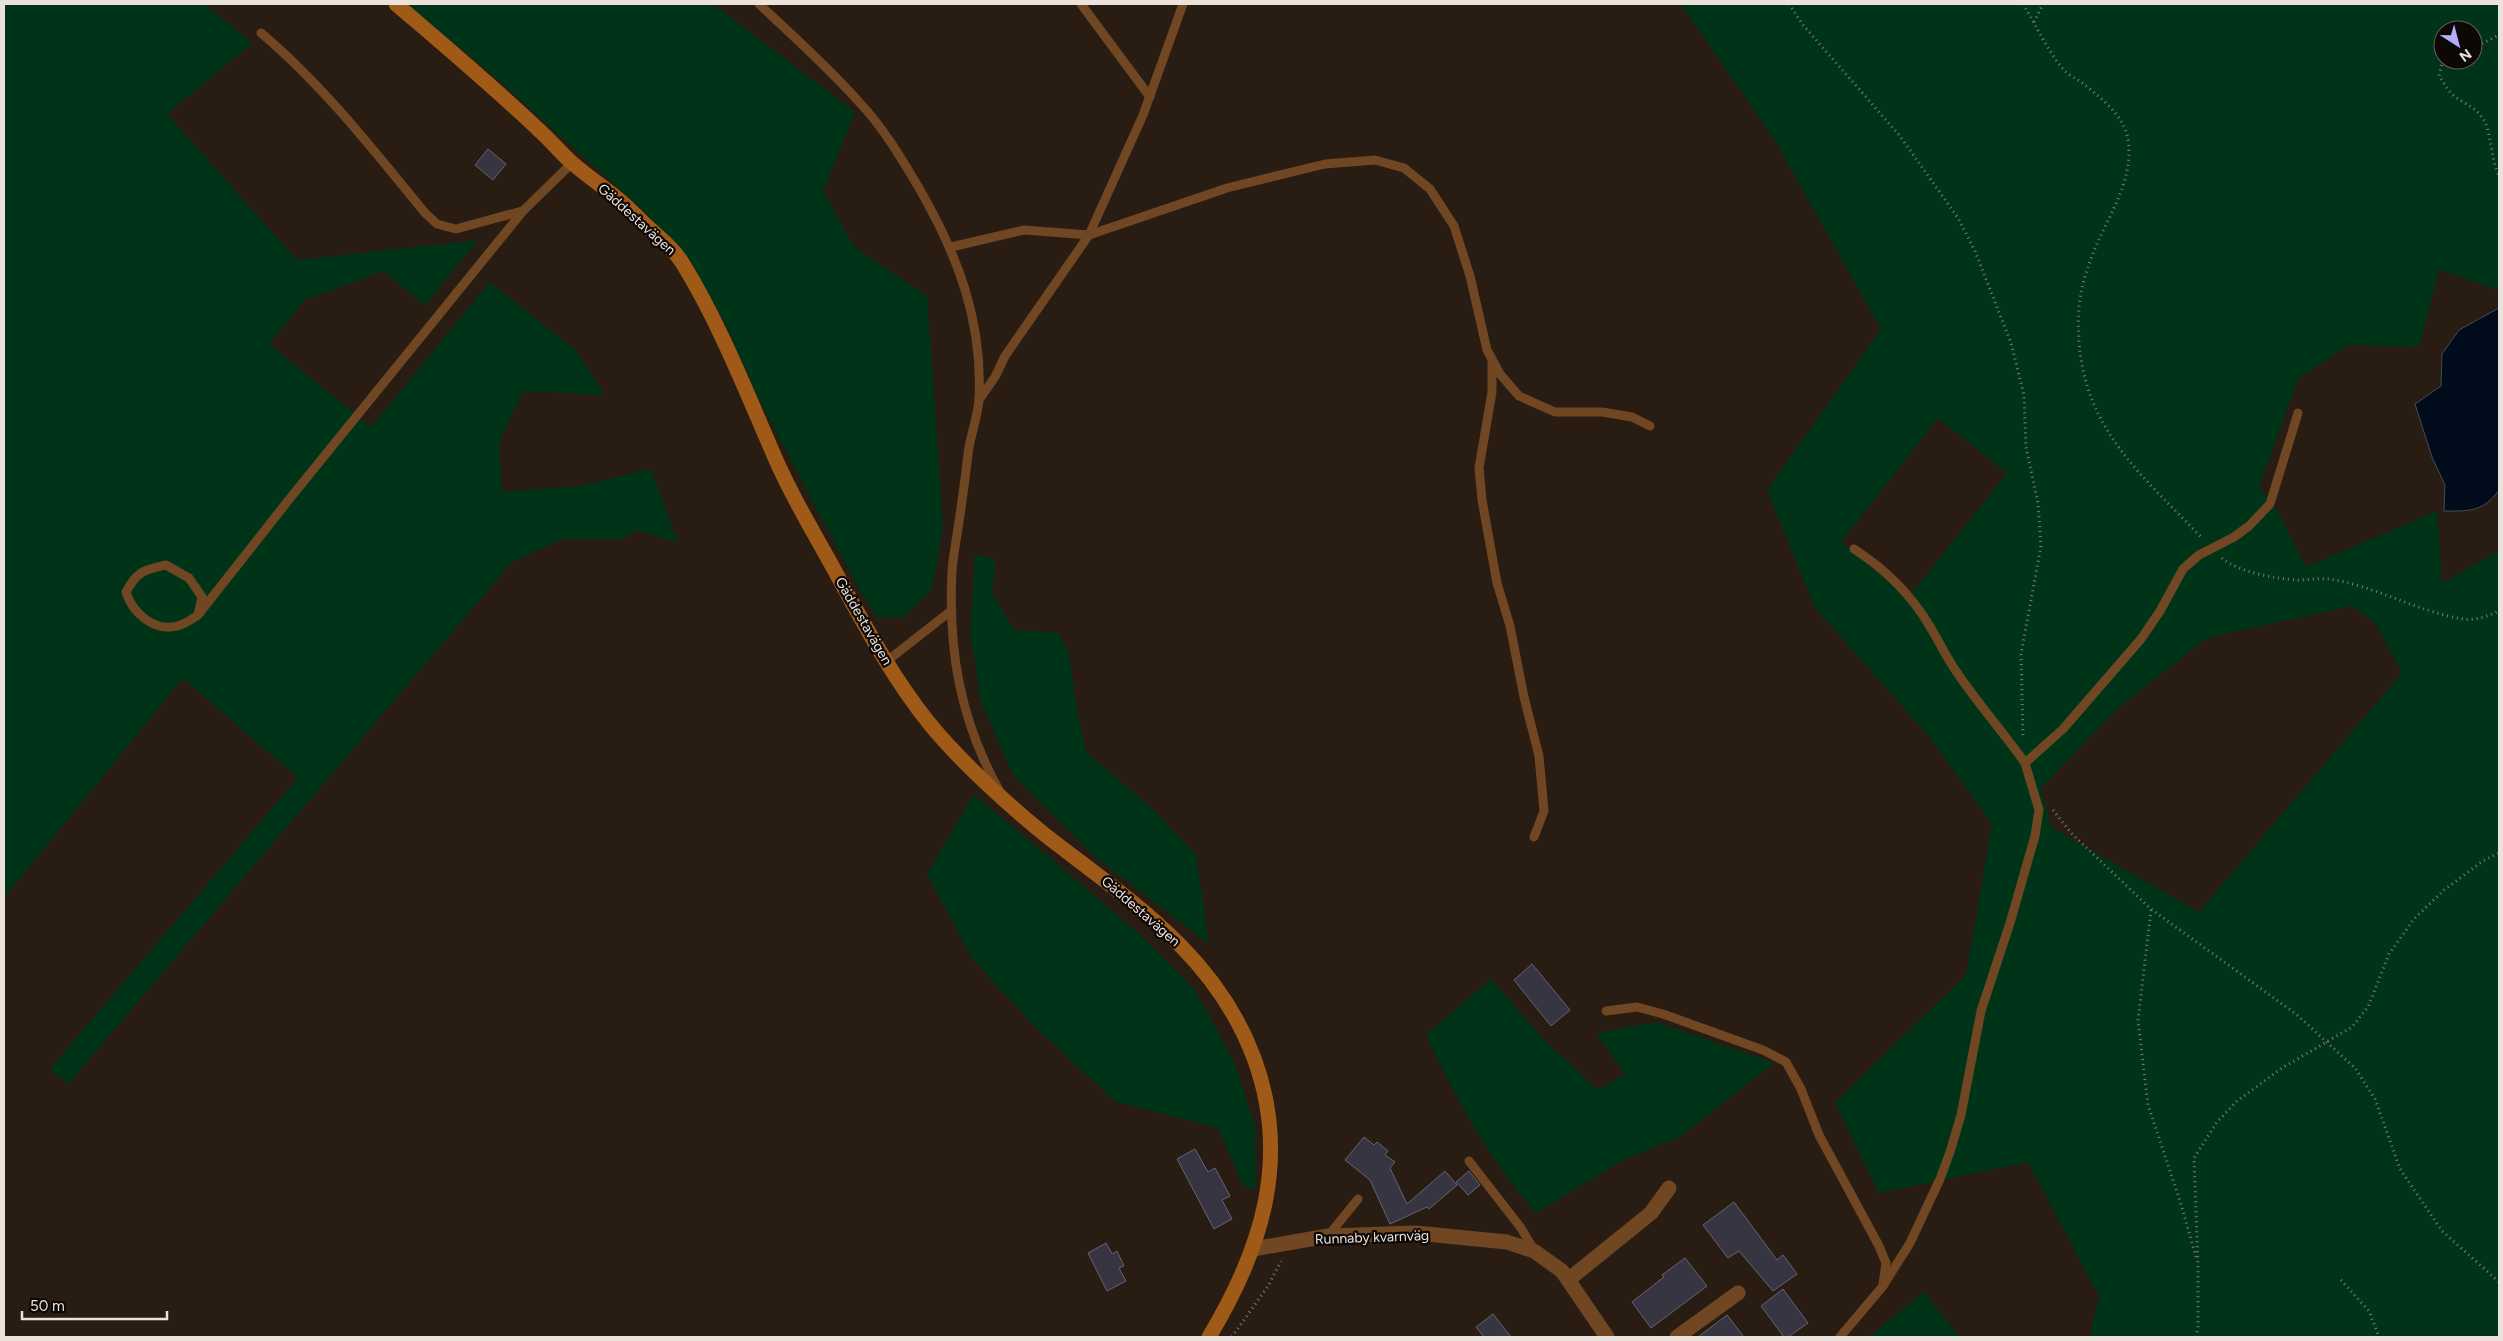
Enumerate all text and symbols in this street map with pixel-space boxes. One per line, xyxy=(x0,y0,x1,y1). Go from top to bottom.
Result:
north arrow xyxy=(2433,20,2483,70)
text: N xyxy=(2456,45,2475,65)
street label: Gäddestavägen xyxy=(594,180,679,259)
street label: Gäddestavägen xyxy=(832,574,896,668)
street label: Gäddestavägen xyxy=(1098,873,1184,950)
street label: Runnaby kvarnväg xyxy=(1315,1227,1429,1248)
scale bar xyxy=(22,1288,168,1320)
text: 50 m xyxy=(30,1297,65,1315)

